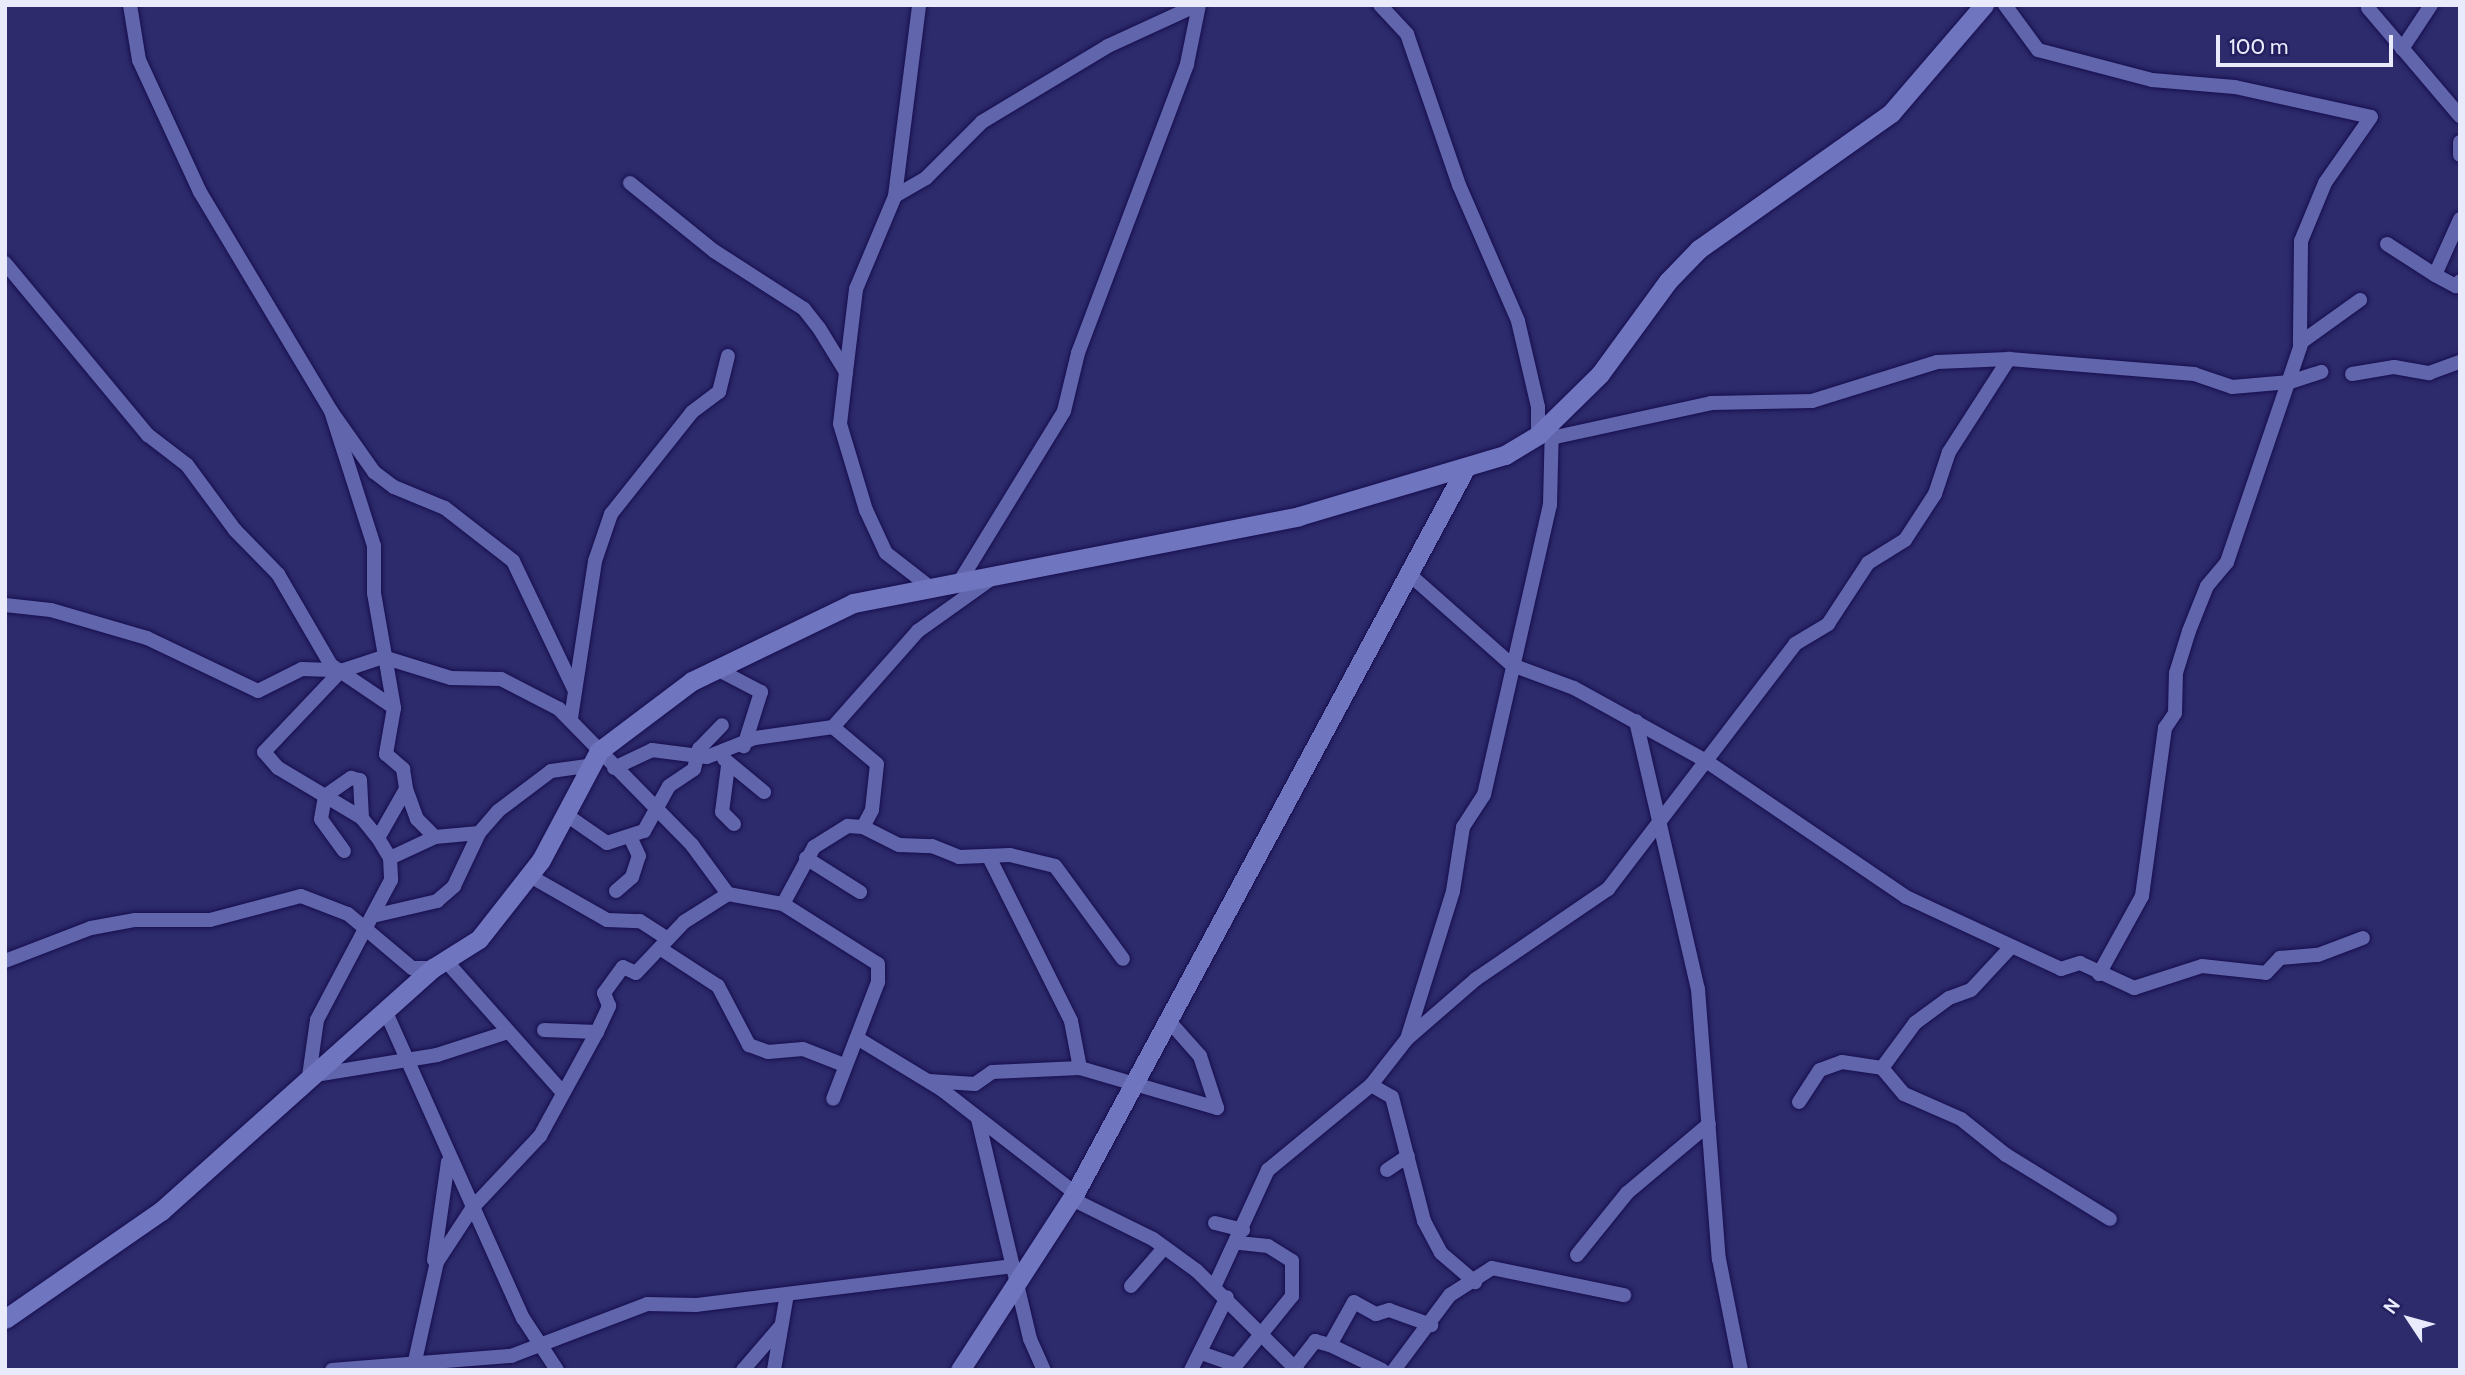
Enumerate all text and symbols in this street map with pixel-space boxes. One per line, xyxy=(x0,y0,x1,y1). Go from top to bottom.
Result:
scale bar xyxy=(2220,21,2397,65)
text: 100 m xyxy=(2229,34,2288,59)
north arrow xyxy=(2374,1284,2444,1354)
text: N xyxy=(2378,1294,2405,1319)

